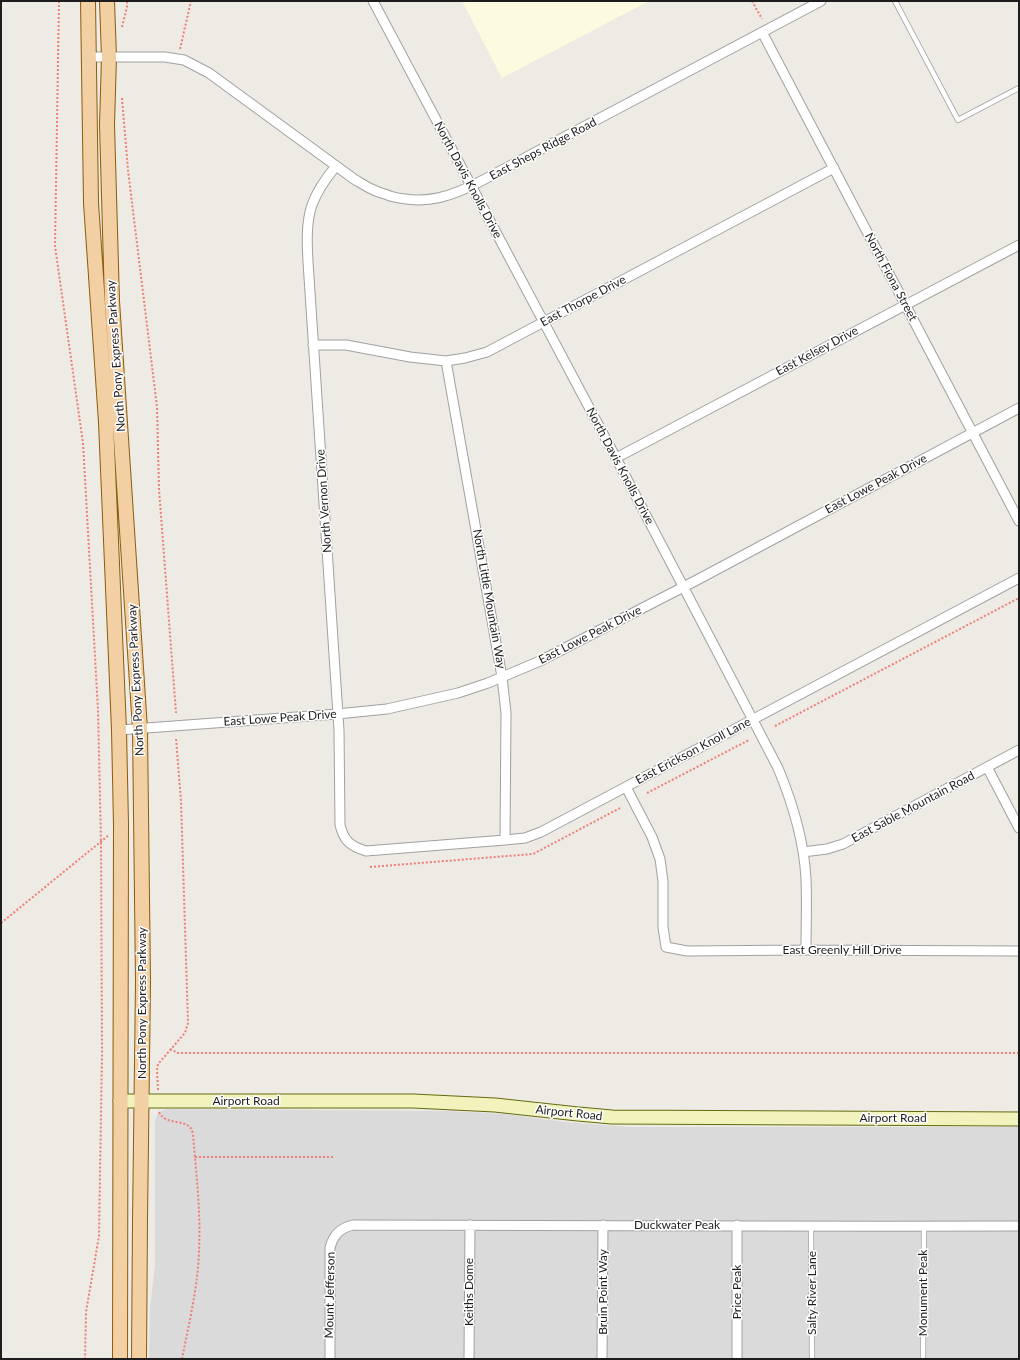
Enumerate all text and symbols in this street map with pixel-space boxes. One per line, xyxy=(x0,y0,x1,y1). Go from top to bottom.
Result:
street label: East Sheps Ridge Road xyxy=(487,115,599,183)
street label: North Davis Knolls Drive xyxy=(431,119,505,241)
street label: North Fiona Street xyxy=(862,230,920,324)
street label: East Thorpe Drive xyxy=(538,272,628,330)
street label: North Pony Express Parkway xyxy=(104,280,128,432)
street label: East Kelsey Drive xyxy=(773,323,861,379)
street label: North Davis Knolls Drive xyxy=(583,405,657,527)
street label: North Vernon Drive xyxy=(313,449,335,553)
street label: East Lowe Peak Drive xyxy=(822,451,930,517)
street label: North Little Mountain Way xyxy=(470,528,508,670)
street label: East Lowe Peak Drive xyxy=(536,603,644,667)
street label: North Pony Express Parkway xyxy=(125,604,147,756)
street label: East Lowe Peak Drive xyxy=(223,707,337,729)
street label: East Erickson Knoll Lane xyxy=(633,715,753,787)
street label: East Sable Mountain Road xyxy=(849,768,977,846)
street label: North Pony Express Parkway xyxy=(135,927,149,1079)
street label: East Greenly Hill Drive xyxy=(783,943,901,957)
street label: Airport Road xyxy=(212,1094,280,1108)
street label: Airport Road xyxy=(535,1102,603,1124)
street label: Airport Road xyxy=(859,1111,927,1125)
street label: Duckwater Peak xyxy=(634,1218,720,1232)
street label: Bruin Point Way xyxy=(596,1249,610,1335)
street label: Monument Peak xyxy=(916,1250,930,1336)
street label: Salty River Lane xyxy=(805,1251,819,1335)
street label: Mount Jefferson xyxy=(322,1252,338,1338)
street label: Keiths Dome xyxy=(462,1258,476,1326)
street label: Price Peak xyxy=(730,1265,744,1319)

